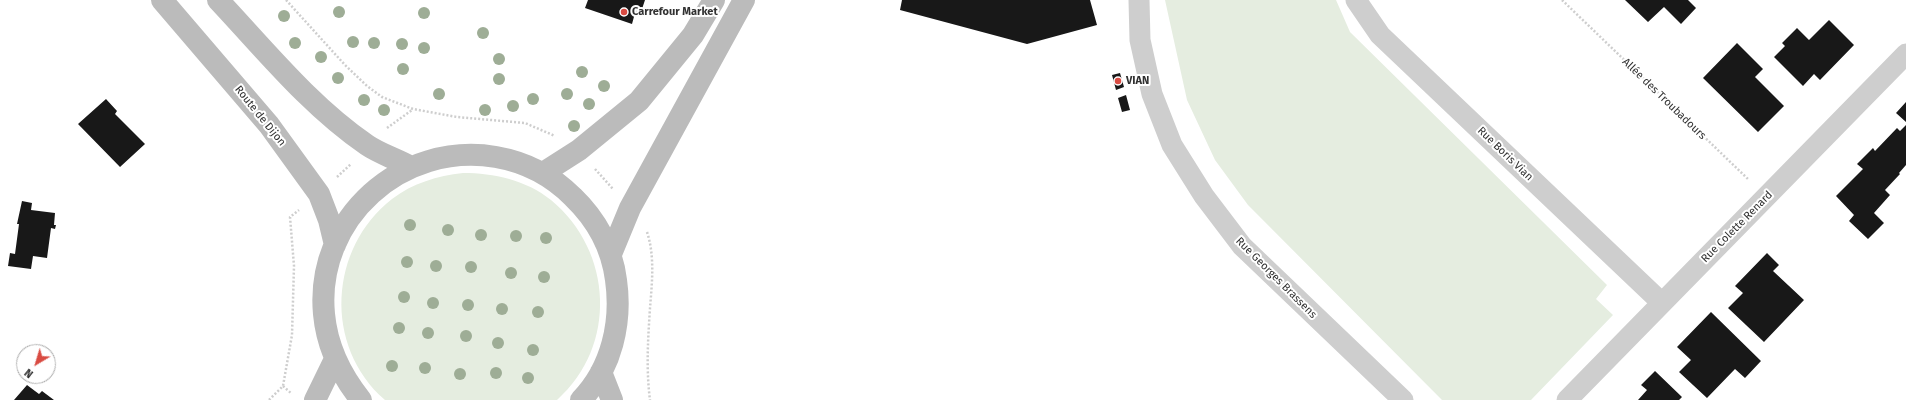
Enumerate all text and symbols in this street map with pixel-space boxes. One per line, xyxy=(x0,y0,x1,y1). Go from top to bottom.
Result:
place label: Carrefour Market xyxy=(632,5,718,19)
marker: Carrefour Market xyxy=(619,7,629,17)
street label: Allée des Troubadours xyxy=(1619,56,1709,142)
place label: VIAN xyxy=(1126,74,1149,88)
marker: VIAN xyxy=(1113,76,1123,86)
street label: Route de Dijon xyxy=(232,83,288,149)
street label: Rue Boris Vian xyxy=(1474,124,1536,184)
street label: Rue Colette Renard xyxy=(1699,189,1775,265)
street label: Rue Georges Brassens xyxy=(1233,235,1319,321)
north arrow xyxy=(16,344,56,384)
text: N xyxy=(22,366,36,380)

